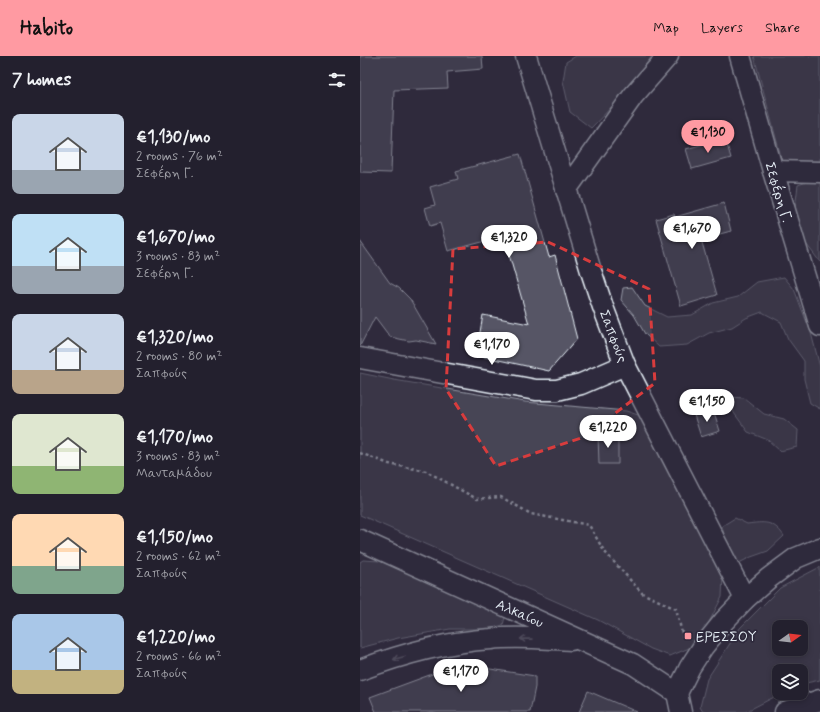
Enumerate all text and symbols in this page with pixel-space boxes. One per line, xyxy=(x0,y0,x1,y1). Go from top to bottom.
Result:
text: Habito xyxy=(20,16,73,41)
text: Map xyxy=(653,19,679,37)
text: Layers xyxy=(701,19,743,37)
text: Share xyxy=(765,19,800,37)
text: 7 homes xyxy=(12,69,71,91)
icon: filters xyxy=(326,69,348,91)
pin: €1,130 xyxy=(675,120,741,154)
text: €1,130 xyxy=(690,124,726,141)
text: €1,130/mo xyxy=(136,126,210,148)
icon: home xyxy=(44,130,92,178)
text: 2 rooms · 76 m² xyxy=(136,148,223,165)
street label: Σεφέρη Γ. xyxy=(760,160,797,225)
text: Σεφέρη Γ. xyxy=(136,165,193,182)
pin: €1,670 xyxy=(659,216,725,250)
text: €1,670 xyxy=(673,220,711,237)
pin: €1,320 xyxy=(476,225,542,259)
text: €1,670/mo xyxy=(136,226,215,248)
text: €1,320 xyxy=(490,229,528,246)
icon: home xyxy=(44,230,92,278)
text: 3 rooms · 83 m² xyxy=(136,248,220,265)
text: Σεφέρη Γ. xyxy=(136,265,193,282)
street label: Σαπφούς xyxy=(595,308,631,365)
text: €1,320/mo xyxy=(136,326,213,348)
icon: home xyxy=(44,330,92,378)
pin: €1,170 xyxy=(459,332,525,366)
text: €1,170 xyxy=(473,336,511,353)
text: 2 rooms · 80 m² xyxy=(136,348,222,365)
text: Σαπφούς xyxy=(136,365,187,382)
pin: €1,150 xyxy=(674,389,740,423)
text: €1,150 xyxy=(688,393,726,410)
pin: €1,220 xyxy=(575,415,641,449)
text: €1,220 xyxy=(588,419,628,436)
text: €1,170/mo xyxy=(136,426,213,448)
icon: home xyxy=(44,430,92,478)
text: 3 rooms · 83 m² xyxy=(136,448,220,465)
text: Μανταμάδου xyxy=(136,465,212,482)
text: €1,150/mo xyxy=(136,526,213,548)
icon: home xyxy=(44,530,92,578)
text: 2 rooms · 62 m² xyxy=(136,548,221,565)
text: Σαπφούς xyxy=(136,565,187,582)
street label: Αλκαίου xyxy=(493,596,546,632)
north arrow xyxy=(772,620,808,656)
map controls xyxy=(772,620,808,700)
text: €1,220/mo xyxy=(136,626,215,648)
place label: ΕΡΕΣΣΟΥ xyxy=(696,628,757,646)
icon: home xyxy=(44,630,92,678)
marker: ΕΡΕΣΣΟΥ xyxy=(683,631,693,641)
one-way arrow xyxy=(520,635,533,643)
text: 2 rooms · 66 m² xyxy=(136,648,221,665)
one-way arrow xyxy=(392,654,405,662)
pin: €1,170 xyxy=(428,659,494,693)
text: €1,170 xyxy=(442,663,480,680)
button: layers xyxy=(772,664,808,700)
text: Σαπφούς xyxy=(136,665,187,682)

